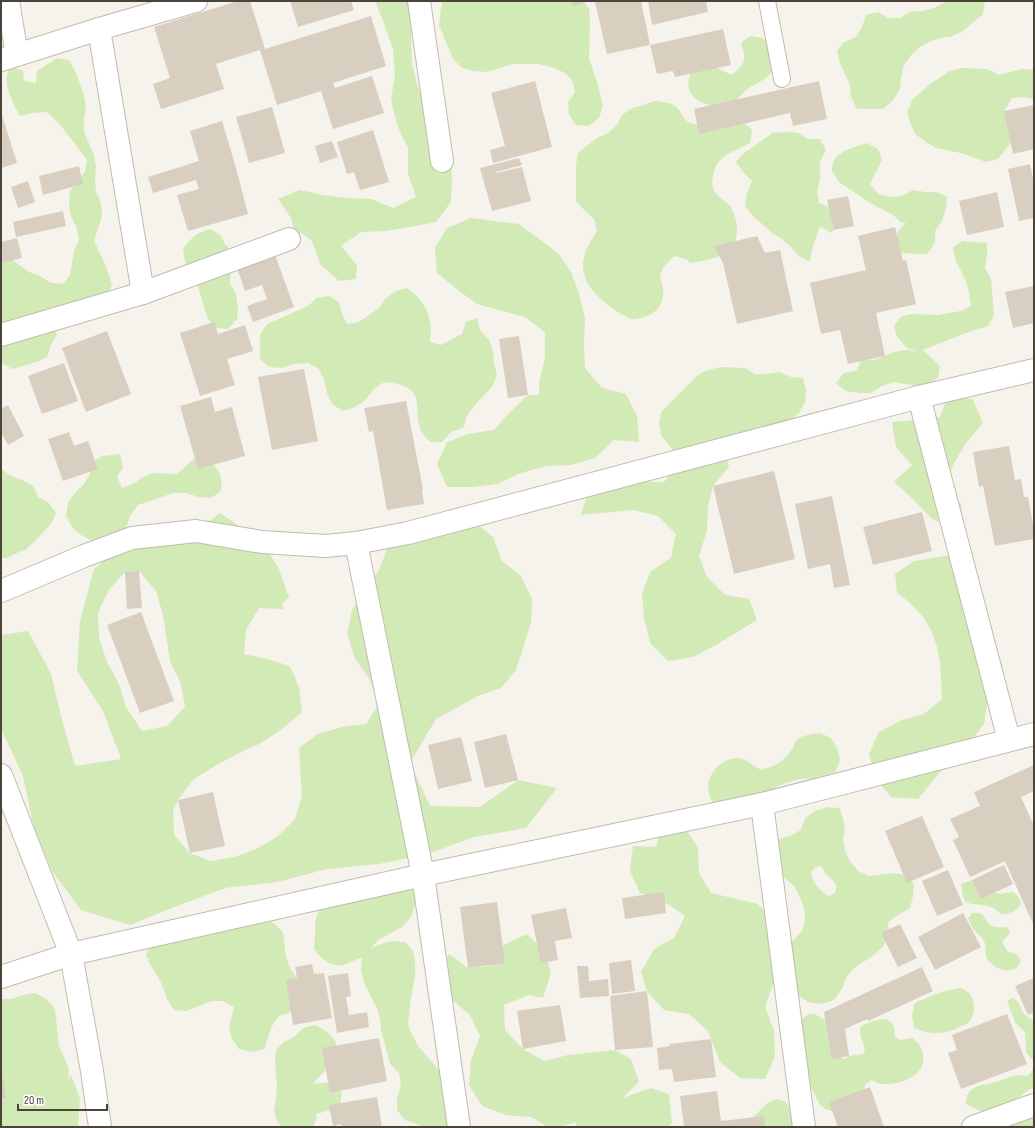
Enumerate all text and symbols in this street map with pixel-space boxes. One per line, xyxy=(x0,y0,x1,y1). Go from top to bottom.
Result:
scale bar xyxy=(18,1086,107,1112)
text: 20 m xyxy=(24,1093,44,1108)

